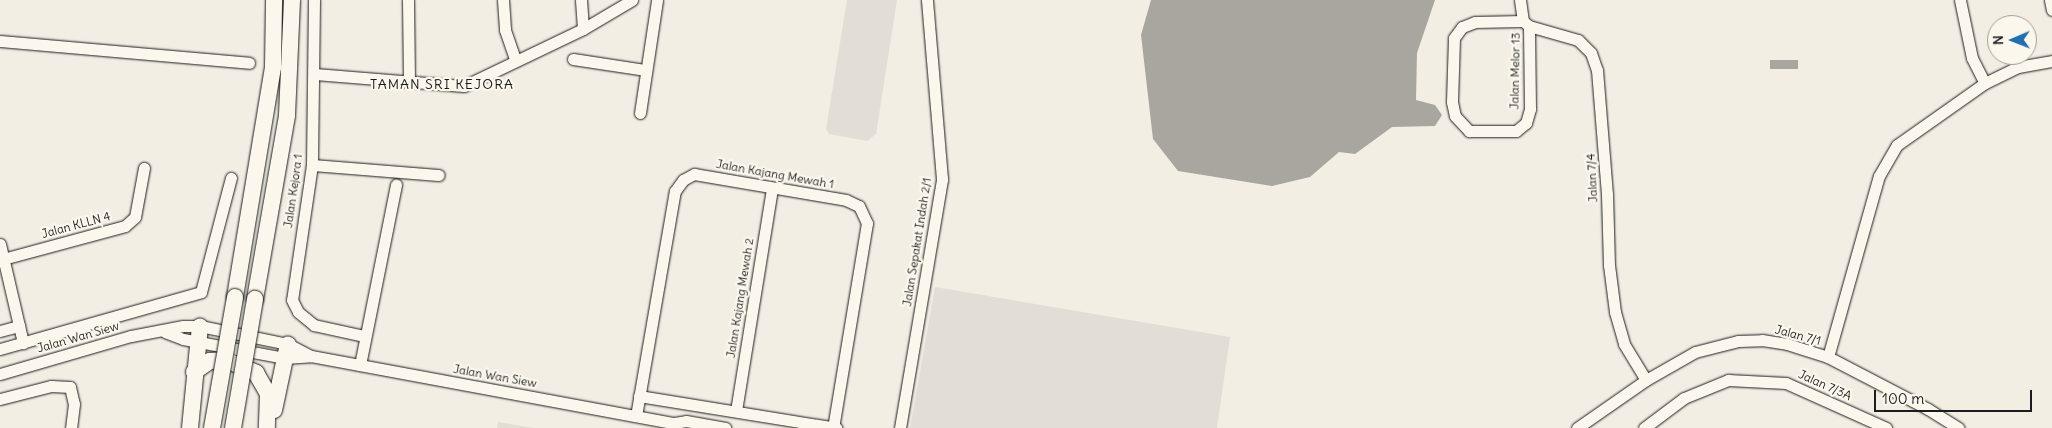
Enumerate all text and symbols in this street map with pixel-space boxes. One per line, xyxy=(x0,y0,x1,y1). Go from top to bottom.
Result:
north arrow xyxy=(1987,15,2037,65)
street label: Jalan Melor 13 xyxy=(1507,32,1523,110)
text: N xyxy=(1989,35,2007,45)
district label: TAMAN SRI KEJORA xyxy=(368,76,516,92)
street label: Jalan Kejora 1 xyxy=(281,153,305,229)
street label: Jalan 7/4 xyxy=(1584,153,1600,203)
street label: Jalan Kajang Mewah 1 xyxy=(715,157,835,191)
street label: Jalan Sepakat Indah 2/1 xyxy=(900,176,934,308)
street label: Jalan KLLN 4 xyxy=(40,209,112,241)
street label: Jalan Kajang Mewah 2 xyxy=(723,237,757,359)
street label: Jalan Wan Siew xyxy=(35,318,121,356)
street label: Jalan 7/1 xyxy=(1773,322,1823,348)
street label: Jalan Wan Siew xyxy=(452,362,538,390)
street label: Jalan 7/3A xyxy=(1796,367,1854,403)
scale bar xyxy=(1877,380,2034,412)
text: 100 m xyxy=(1882,389,1924,408)

